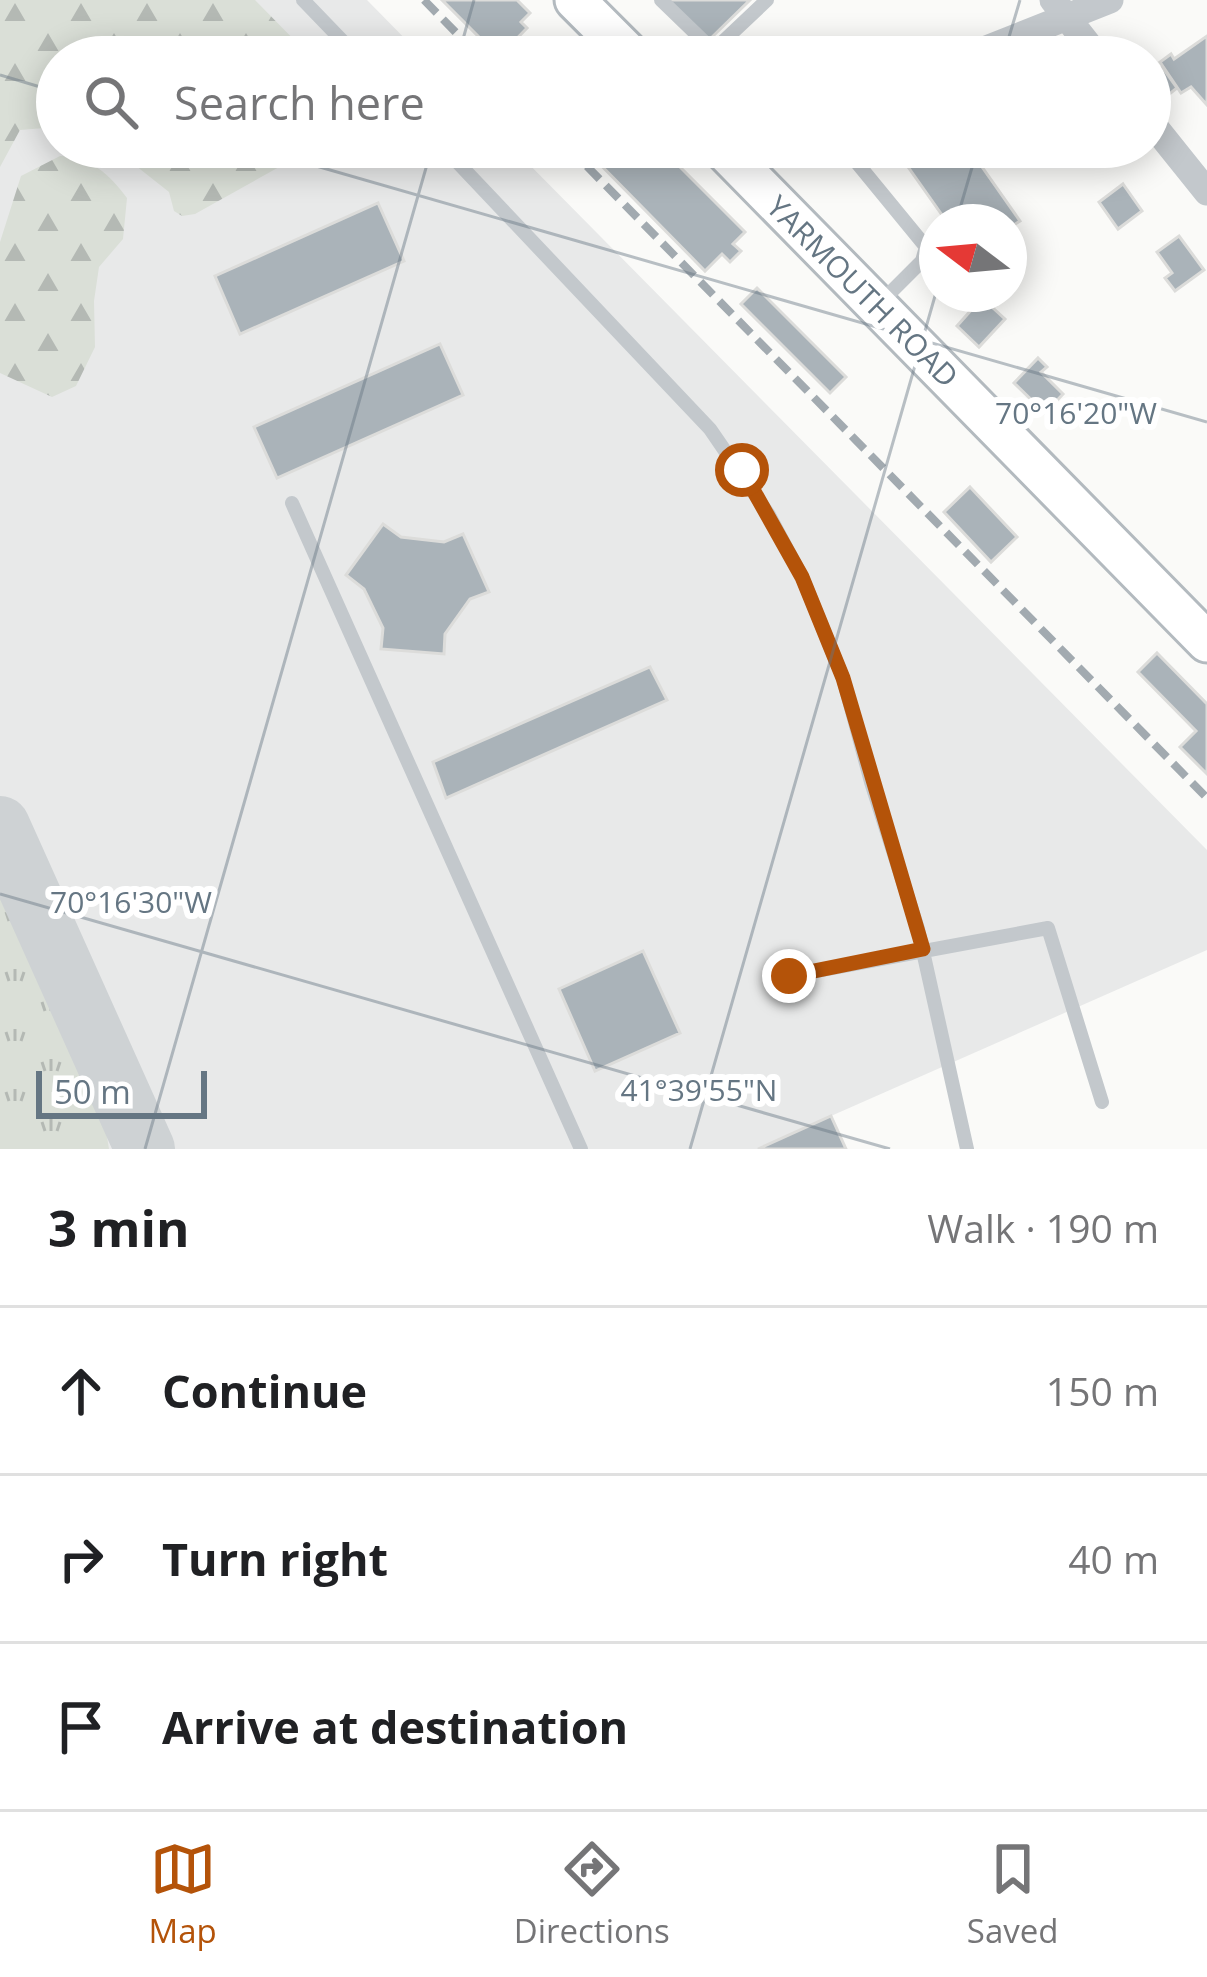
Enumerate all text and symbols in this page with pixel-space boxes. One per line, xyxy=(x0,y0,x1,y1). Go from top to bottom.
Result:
search box xyxy=(36,36,1171,168)
icon: search xyxy=(78,69,144,135)
text: Search here xyxy=(174,72,425,133)
street label: YARMOUTH ROAD xyxy=(758,186,968,396)
north arrow xyxy=(919,204,1027,312)
text: 70°16'20"W xyxy=(995,392,1157,433)
route start xyxy=(715,443,769,497)
text: 70°16'30"W xyxy=(50,881,212,922)
route end xyxy=(762,949,816,1003)
scale bar xyxy=(36,1065,207,1118)
text: 50 m xyxy=(54,1069,131,1114)
text: 41°39'55"N xyxy=(621,1069,777,1110)
text: 3 min xyxy=(48,1192,190,1262)
text: Walk · 190 m xyxy=(927,1201,1159,1254)
icon: ahead xyxy=(48,1358,114,1424)
text: Continue xyxy=(162,1360,367,1421)
text: 150 m xyxy=(1046,1364,1159,1417)
icon: right xyxy=(48,1526,114,1592)
text: Turn right xyxy=(162,1528,388,1589)
text: 40 m xyxy=(1068,1532,1159,1585)
icon: arrive xyxy=(48,1694,114,1760)
text: Arrive at destination xyxy=(162,1696,628,1757)
tab: Map xyxy=(149,1836,217,1953)
tab: Directions xyxy=(514,1836,670,1953)
tab: Saved xyxy=(967,1836,1058,1953)

